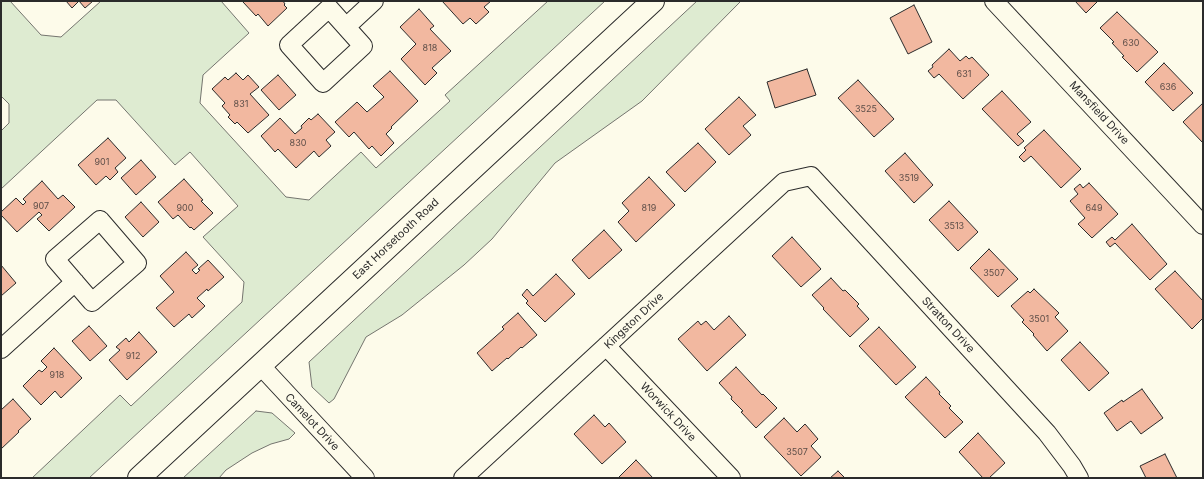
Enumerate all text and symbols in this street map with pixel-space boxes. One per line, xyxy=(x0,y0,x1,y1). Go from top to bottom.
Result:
house number: 630 xyxy=(1123,38,1139,48)
house number: 818 xyxy=(423,43,437,53)
house number: 631 xyxy=(957,69,971,79)
street label: Mansfield Drive xyxy=(1066,79,1132,147)
house number: 636 xyxy=(1160,82,1176,92)
house number: 831 xyxy=(234,99,248,109)
house number: 3525 xyxy=(855,104,877,114)
house number: 830 xyxy=(290,138,306,148)
house number: 901 xyxy=(95,157,109,167)
house number: 3519 xyxy=(899,173,919,183)
street label: East Horsetooth Road xyxy=(350,196,442,282)
house number: 907 xyxy=(33,201,49,211)
house number: 900 xyxy=(177,203,193,213)
house number: 819 xyxy=(642,203,656,213)
house number: 649 xyxy=(1086,203,1102,213)
house number: 3513 xyxy=(944,221,964,231)
house number: 3507 xyxy=(983,268,1005,278)
street label: Kingston Drive xyxy=(602,290,666,352)
street label: Stratton Drive xyxy=(919,294,977,356)
house number: 3501 xyxy=(1029,314,1049,324)
house number: 912 xyxy=(126,351,140,361)
house number: 918 xyxy=(50,370,64,380)
street label: Worwick Drive xyxy=(637,380,699,444)
street label: Camelot Drive xyxy=(282,391,342,453)
house number: 3507 xyxy=(786,447,808,457)

